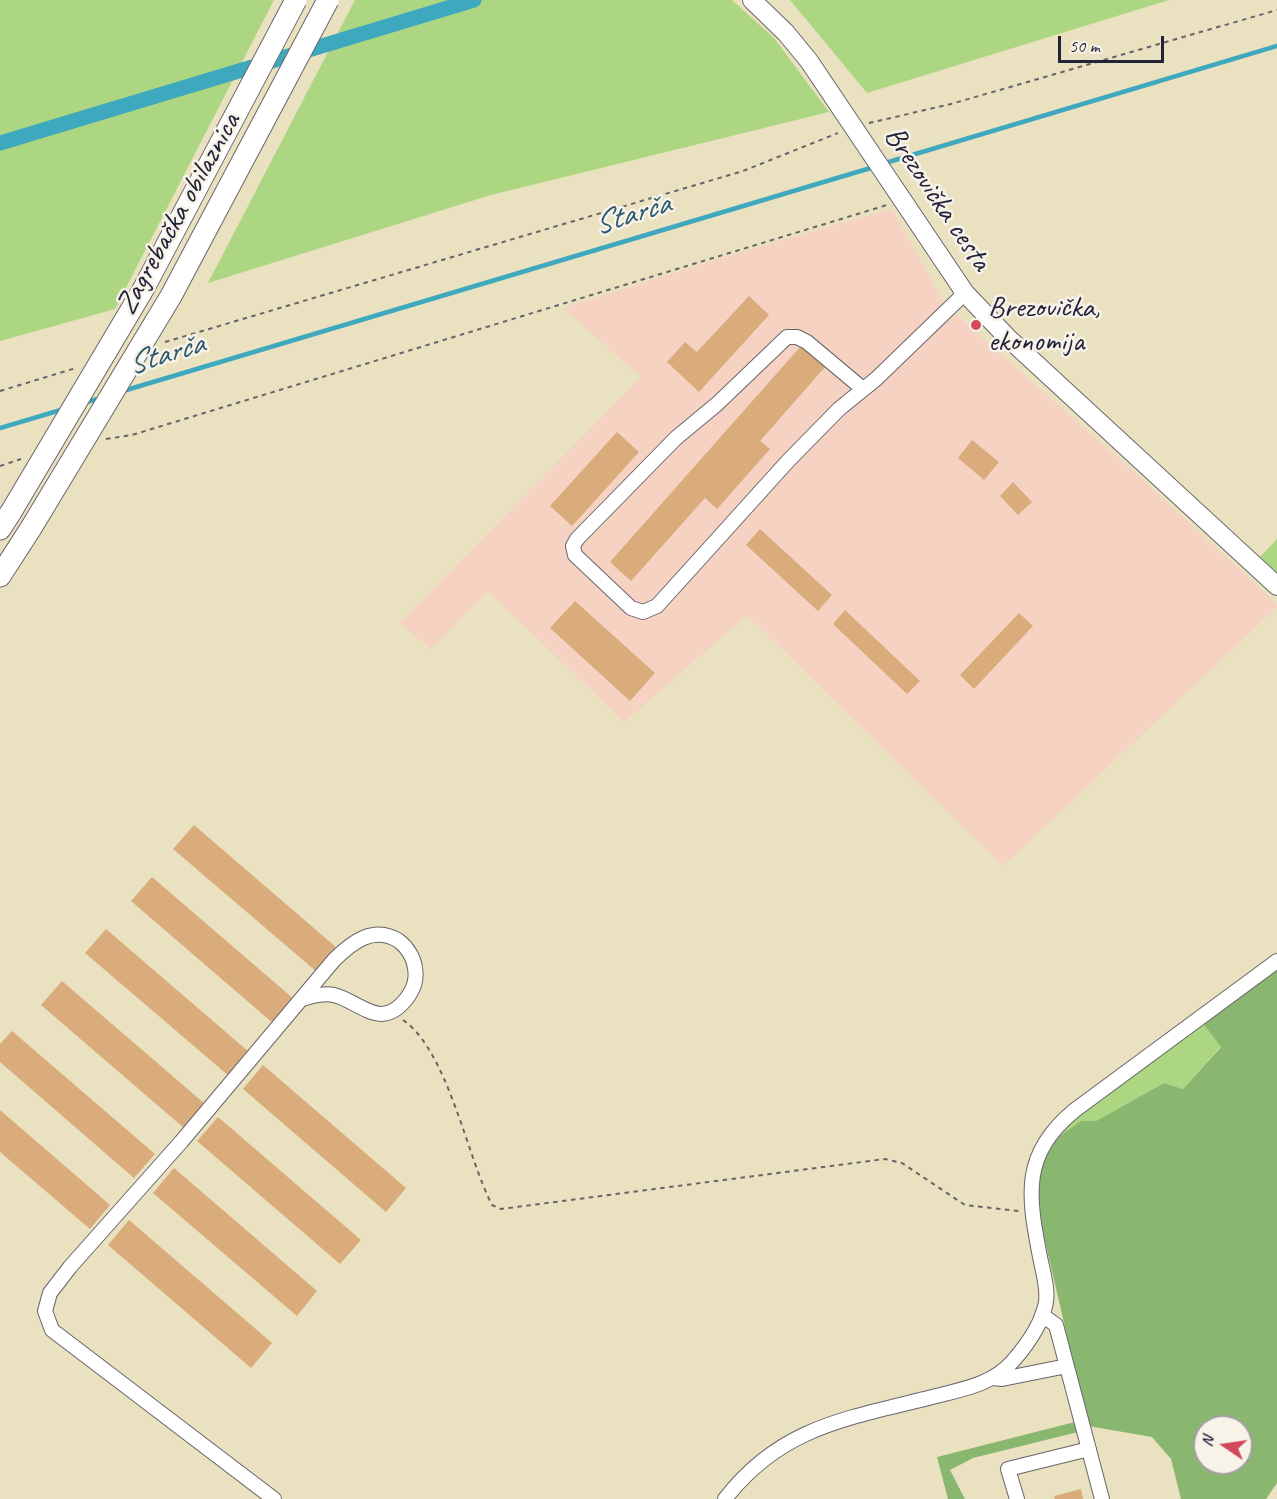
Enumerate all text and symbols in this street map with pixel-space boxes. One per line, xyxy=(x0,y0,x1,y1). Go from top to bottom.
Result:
scale bar xyxy=(1061,24,1168,62)
text: 50 m xyxy=(1069,35,1100,57)
street label: Zagrebačka obilaznica xyxy=(109,107,249,321)
street label: Brezovička cesta xyxy=(876,120,998,278)
water label: Starča xyxy=(589,185,675,245)
place label: Brezovička, ekonomija xyxy=(988,290,1100,360)
marker: Brezovička, ekonomija xyxy=(969,318,983,332)
water label: Starča xyxy=(123,325,209,385)
north arrow xyxy=(1193,1415,1253,1475)
text: N xyxy=(1197,1434,1218,1448)

